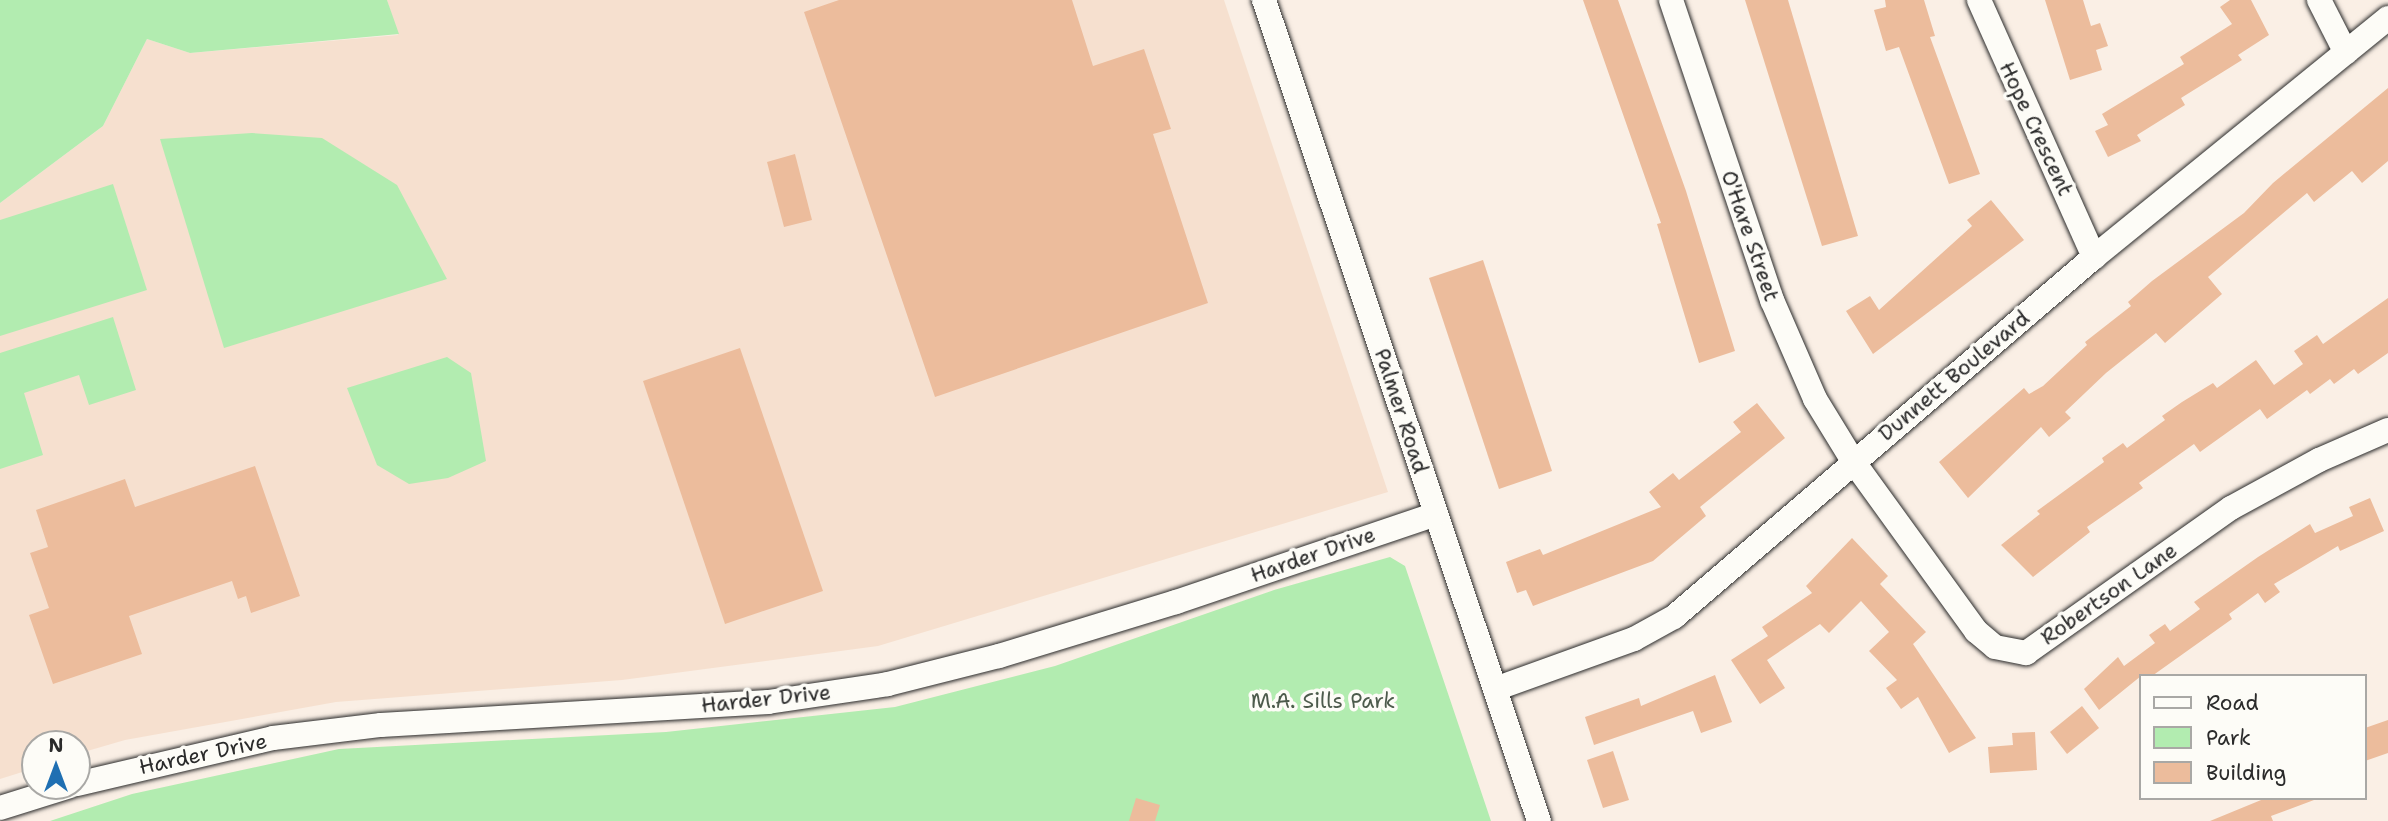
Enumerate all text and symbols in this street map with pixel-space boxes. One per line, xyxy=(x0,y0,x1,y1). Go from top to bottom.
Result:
street label: Hope Crescent xyxy=(1994,58,2078,200)
street label: O'Hare Street xyxy=(1716,167,1784,305)
street label: Dunnett Boulevard xyxy=(1873,306,2035,446)
street label: Palmer Road xyxy=(1369,345,1433,477)
street label: Harder Drive xyxy=(1247,522,1379,588)
street label: Robertson Lane xyxy=(2036,538,2182,650)
legend xyxy=(2140,674,2367,800)
street label: Harder Drive xyxy=(700,680,832,718)
park label: M.A. Sills Park xyxy=(1251,688,1395,714)
text: Road xyxy=(2206,689,2259,717)
text: Park xyxy=(2206,724,2251,752)
street label: Harder Drive xyxy=(137,728,269,780)
north arrow xyxy=(21,730,91,800)
text: N xyxy=(48,733,64,758)
text: Building xyxy=(2206,759,2286,787)

